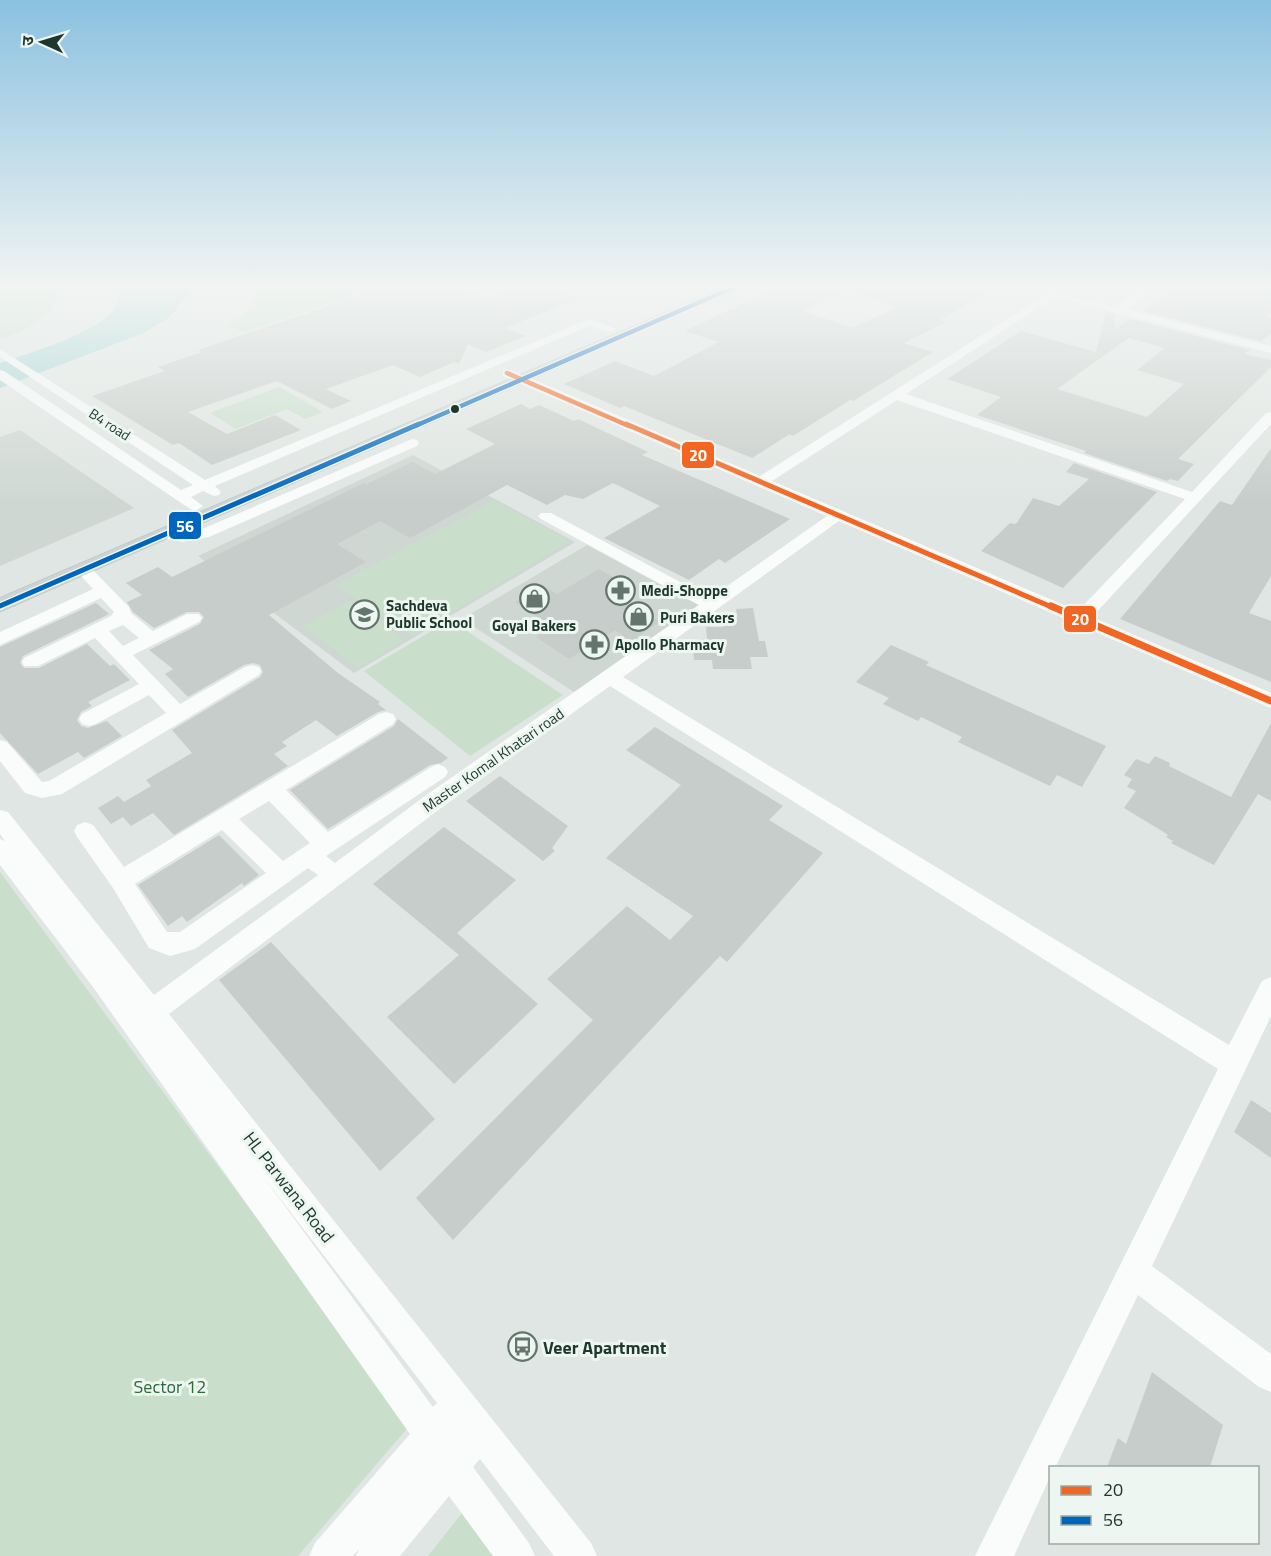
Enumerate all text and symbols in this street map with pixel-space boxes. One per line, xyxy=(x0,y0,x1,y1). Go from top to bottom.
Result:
north arrow xyxy=(12,12,72,72)
text: उ xyxy=(15,35,39,46)
street label: B4 road xyxy=(85,403,135,445)
unlabelled marker xyxy=(449,403,461,415)
line badge: 20 xyxy=(681,441,715,469)
text: 20 xyxy=(689,443,707,467)
line badge: 56 xyxy=(168,511,202,540)
text: 56 xyxy=(176,514,194,538)
pharmacy icon: Medi-Shoppe xyxy=(604,574,636,606)
place label: Medi-Shoppe xyxy=(641,579,728,602)
shop icon: Goyal Bakers xyxy=(518,582,550,614)
place label: Sachdeva Public School xyxy=(386,594,472,634)
school or university icon: Sachdeva Public School xyxy=(349,598,381,630)
shop icon: Puri Bakers xyxy=(623,601,655,633)
line badge: 20 xyxy=(1063,605,1097,633)
place label: Puri Bakers xyxy=(660,606,735,629)
text: 20 xyxy=(1071,607,1089,631)
place label: Goyal Bakers xyxy=(492,614,576,637)
pharmacy icon: Apollo Pharmacy xyxy=(578,628,610,660)
place label: Apollo Pharmacy xyxy=(615,633,725,656)
street label: Master Komal Khatari road xyxy=(417,702,569,818)
street label: HL Parwana Road xyxy=(237,1126,341,1248)
bus stop icon: Veer Apartment xyxy=(506,1331,538,1363)
place label: Veer Apartment xyxy=(543,1334,667,1361)
park label: Sector 12 xyxy=(134,1373,206,1400)
legend xyxy=(1049,1466,1259,1544)
text: 20 xyxy=(1103,1476,1123,1503)
text: 56 xyxy=(1103,1506,1123,1533)

